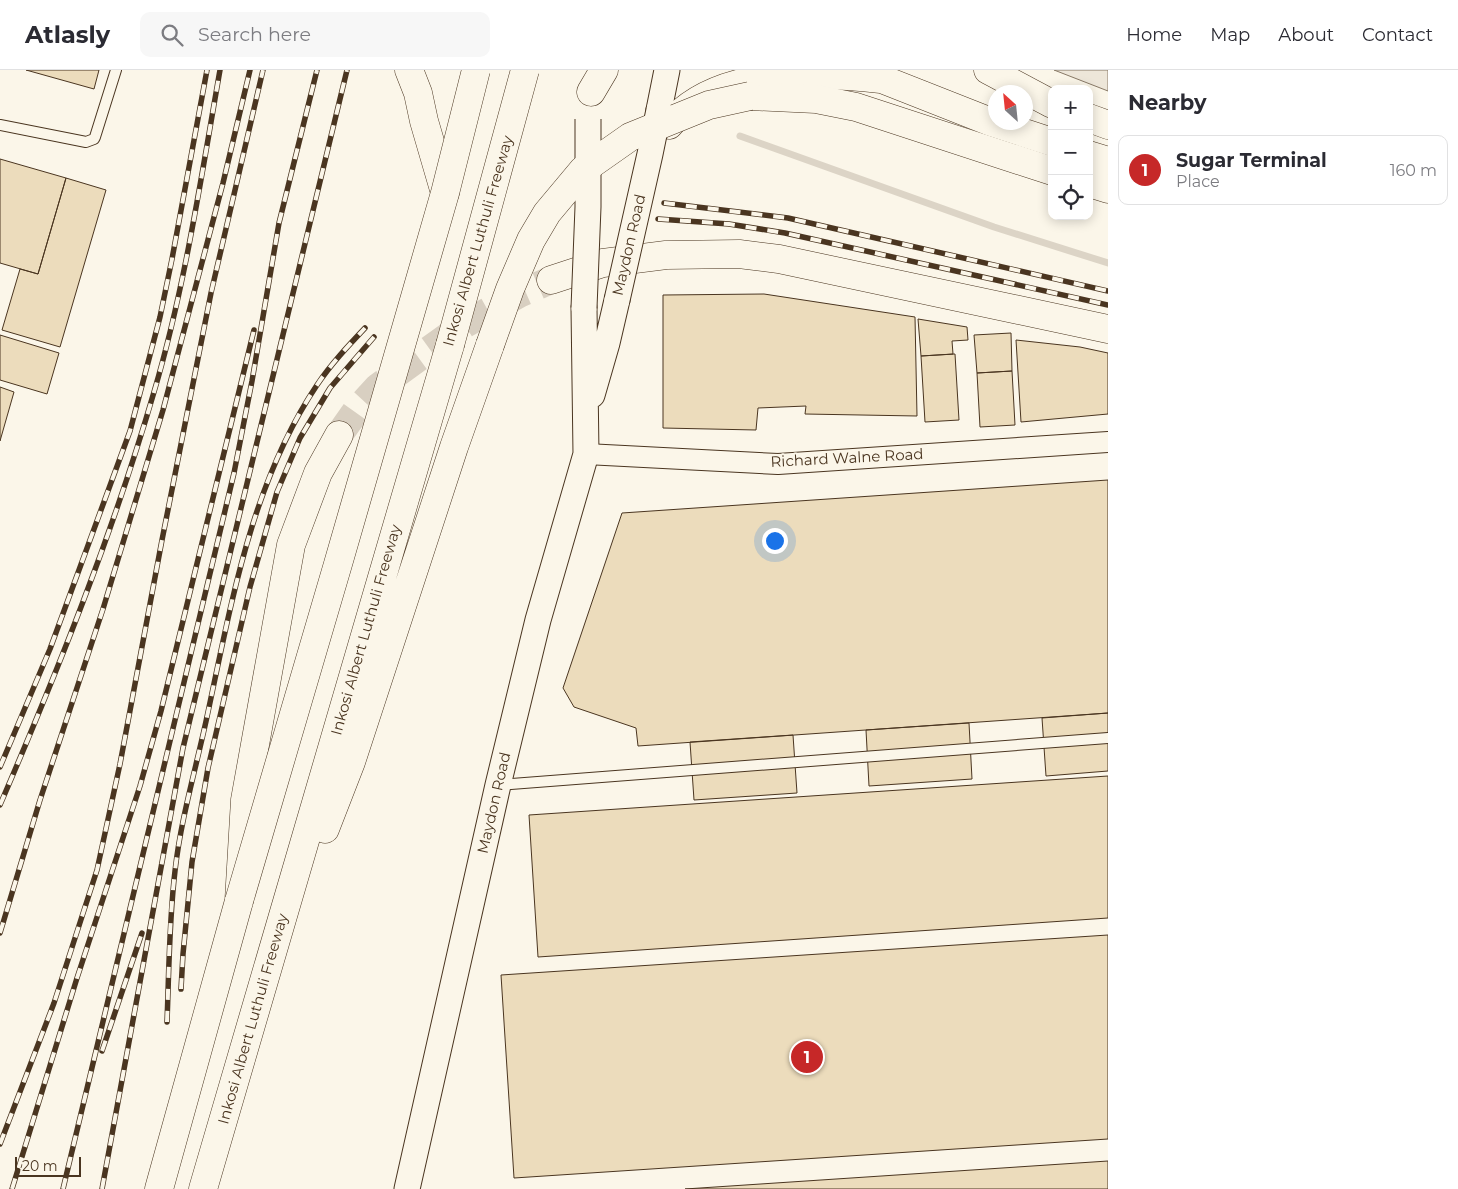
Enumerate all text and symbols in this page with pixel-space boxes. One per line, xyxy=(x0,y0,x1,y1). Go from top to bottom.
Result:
search box xyxy=(140,12,490,57)
text: Atlasly xyxy=(25,20,110,49)
icon: search xyxy=(158,21,186,49)
text: Search here xyxy=(198,23,311,46)
text: Home xyxy=(1126,24,1182,46)
text: Map xyxy=(1210,24,1250,46)
text: About xyxy=(1278,24,1334,46)
text: Contact xyxy=(1362,24,1433,46)
north arrow xyxy=(988,85,1033,130)
map controls xyxy=(1048,85,1093,220)
button: + xyxy=(1048,85,1093,130)
text: Nearby xyxy=(1128,90,1207,115)
button: − xyxy=(1048,130,1093,175)
street label: Inkosi Albert Luthuli Freeway xyxy=(438,133,517,348)
text: Sugar Terminal xyxy=(1176,149,1327,172)
text: 1 xyxy=(1142,161,1148,180)
text: 160 m xyxy=(1390,161,1437,180)
text: Place xyxy=(1176,172,1220,191)
button: locate xyxy=(1048,175,1093,220)
street label: Maydon Road xyxy=(608,192,649,298)
street label: Richard Walne Road xyxy=(770,444,924,471)
street label: Inkosi Albert Luthuli Freeway xyxy=(326,522,405,737)
your location xyxy=(762,528,788,554)
street label: Maydon Road xyxy=(473,750,514,856)
street label: Inkosi Albert Luthuli Freeway xyxy=(213,911,292,1126)
pin: 1 xyxy=(791,1038,823,1076)
scale bar xyxy=(15,1154,81,1177)
text: 20 m xyxy=(22,1157,58,1175)

